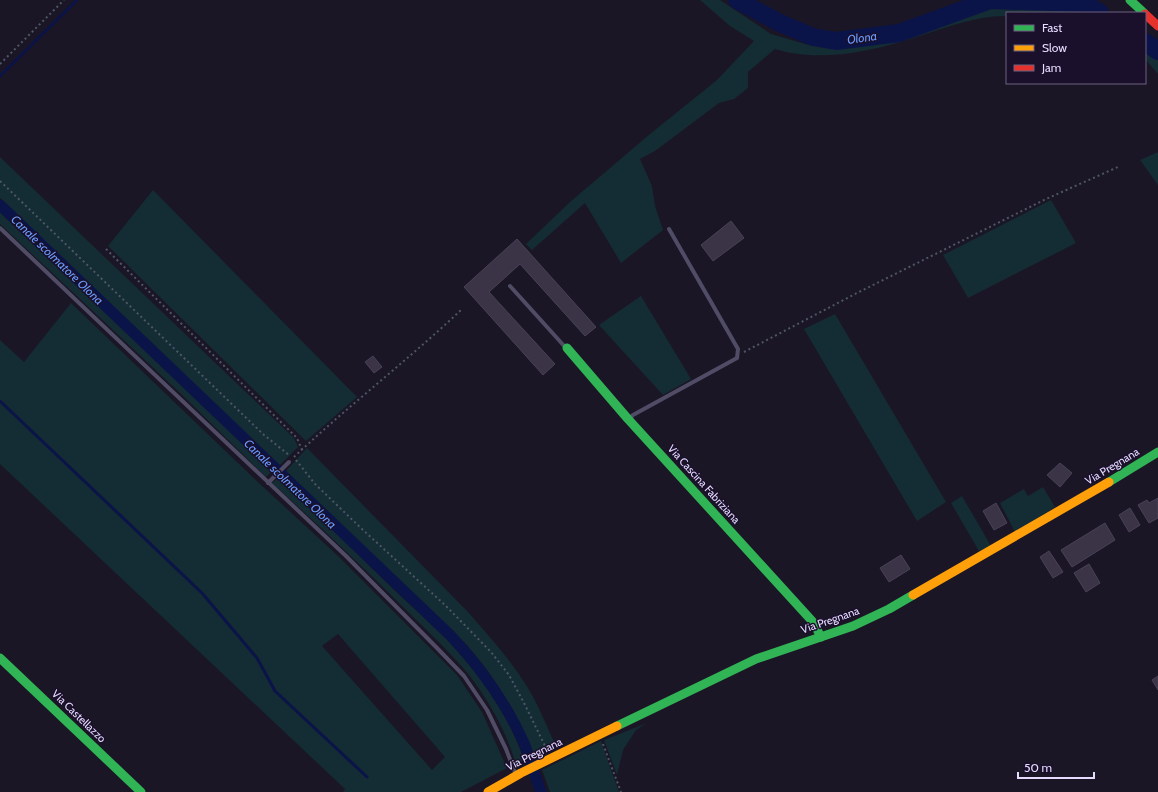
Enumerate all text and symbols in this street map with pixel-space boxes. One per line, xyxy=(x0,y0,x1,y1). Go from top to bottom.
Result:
legend xyxy=(1006,12,1146,84)
text: Fast xyxy=(1042,20,1062,35)
water label: Olona xyxy=(846,28,878,47)
text: Slow xyxy=(1042,40,1067,55)
text: Jam xyxy=(1041,60,1061,75)
water label: Canale scolmatore Olona xyxy=(8,212,107,308)
water label: Canale scolmatore Olona xyxy=(241,436,340,532)
street label: Via Cascina Fabriziana xyxy=(665,442,744,527)
street label: Via Pregnana xyxy=(1082,444,1142,488)
street label: Via Pregnana xyxy=(799,603,862,637)
street label: Via Castellazzo xyxy=(49,687,109,745)
street label: Via Pregnana xyxy=(504,734,565,774)
scale bar xyxy=(1018,754,1094,780)
text: 50 m xyxy=(1024,760,1052,775)

